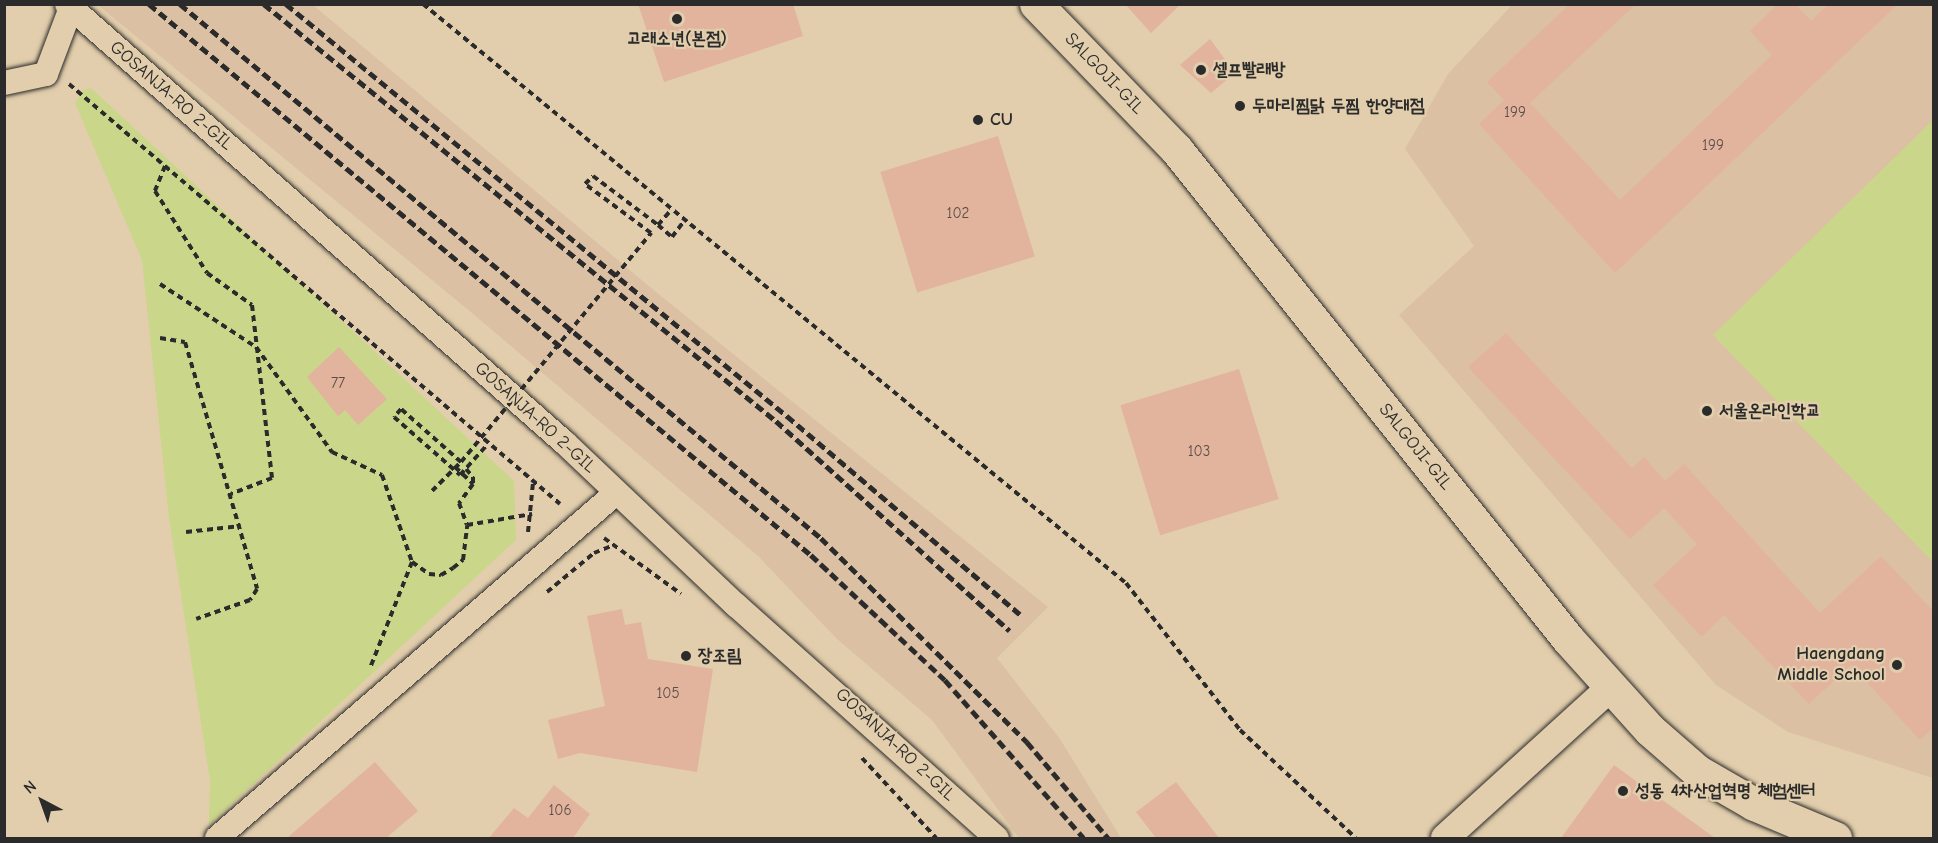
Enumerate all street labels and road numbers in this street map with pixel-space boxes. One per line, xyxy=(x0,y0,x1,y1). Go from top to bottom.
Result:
street label: SALGOJI-GIL xyxy=(1060,29,1148,119)
street label: GOSANJA-RO 2-GIL xyxy=(105,37,237,155)
street label: GOSANJA-RO 2-GIL xyxy=(470,358,600,478)
street label: SALGOJI-GIL xyxy=(1374,399,1456,495)
street label: GOSANJA-RO 2-GIL xyxy=(831,684,959,806)

